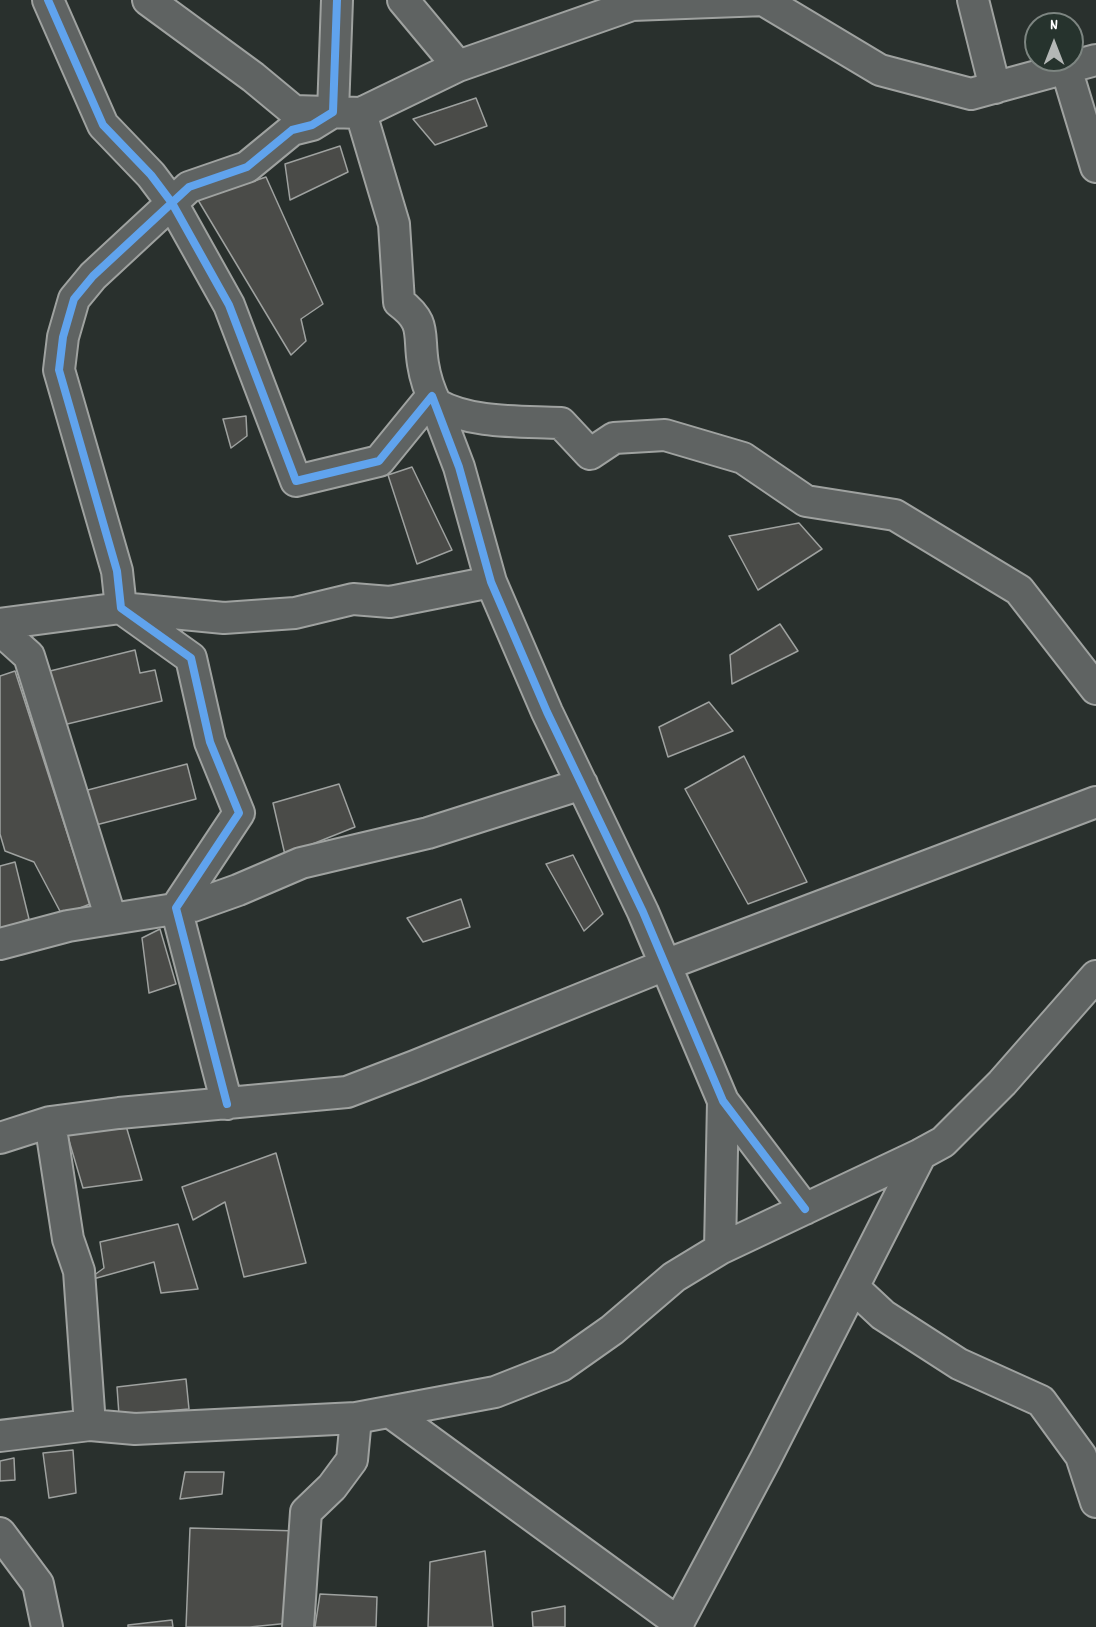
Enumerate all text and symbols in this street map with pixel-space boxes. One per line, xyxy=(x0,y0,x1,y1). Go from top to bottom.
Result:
north arrow xyxy=(1024,12,1084,72)
text: N xyxy=(1050,14,1058,37)

